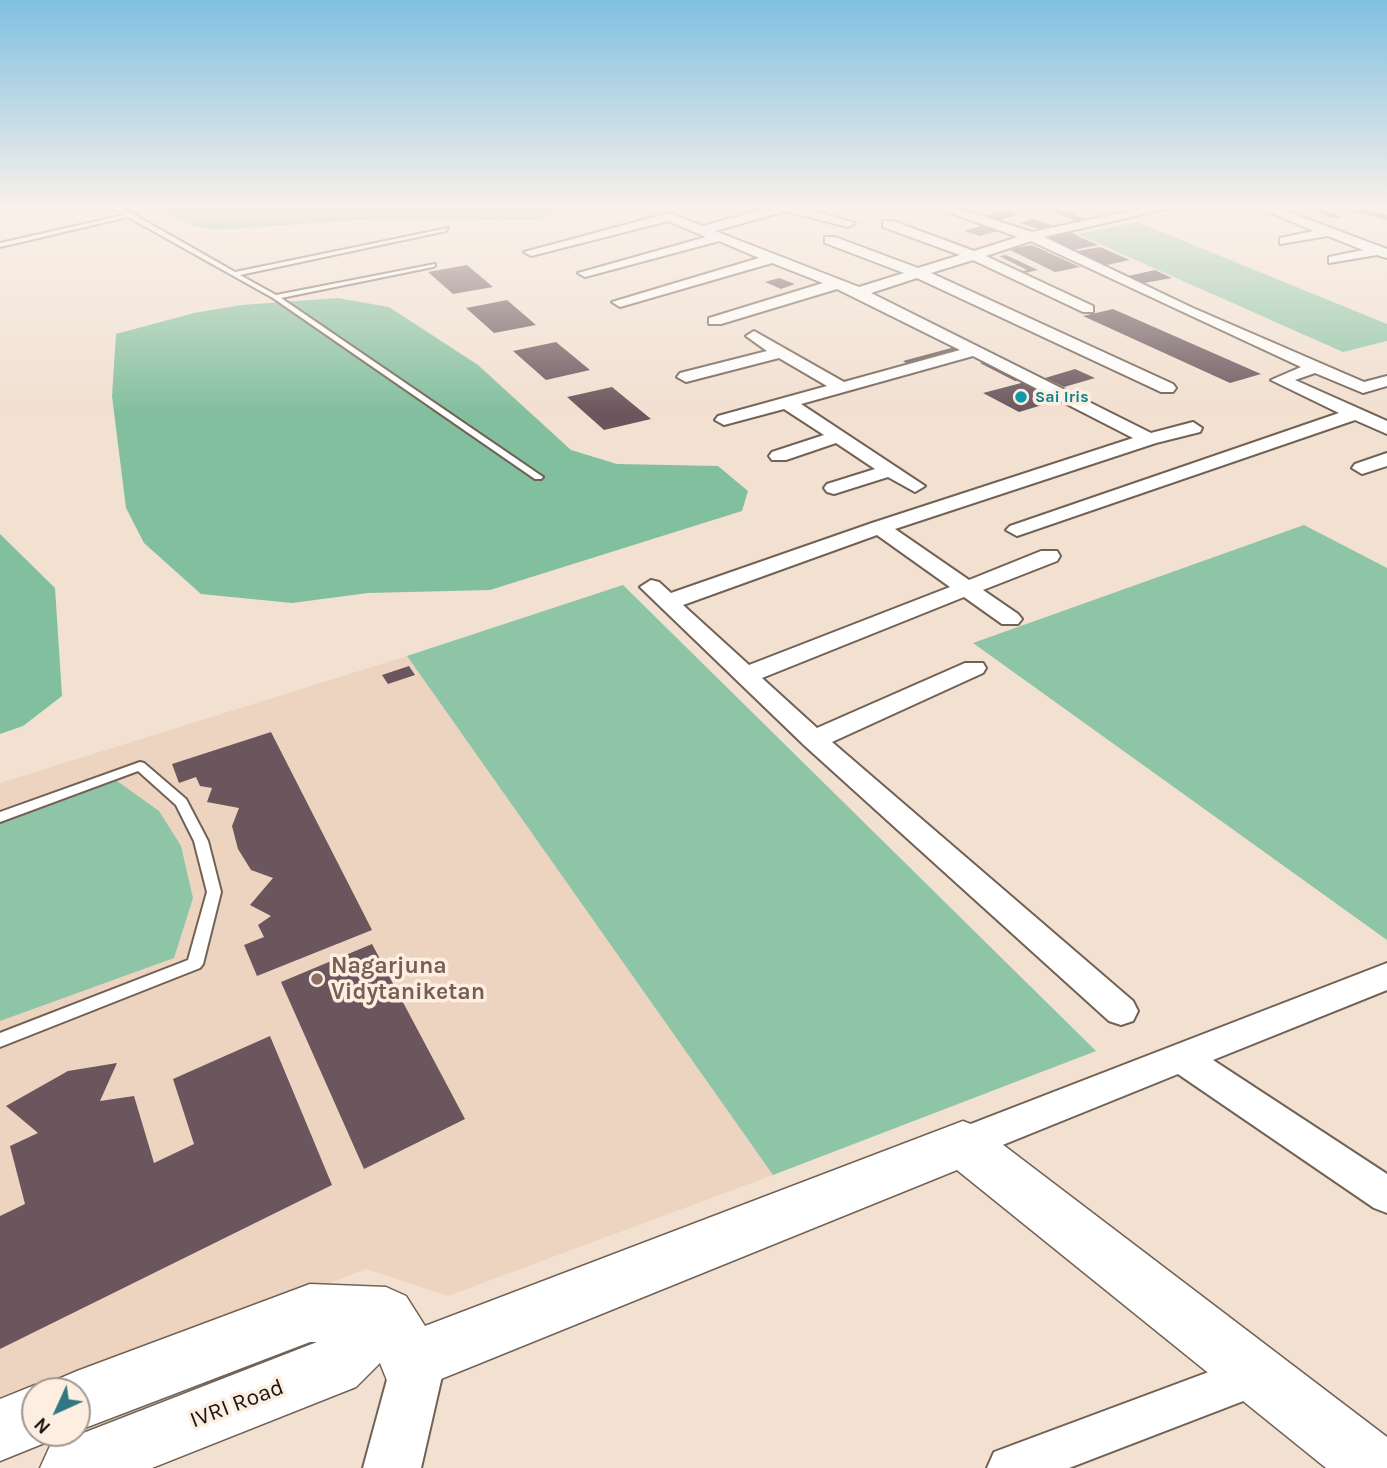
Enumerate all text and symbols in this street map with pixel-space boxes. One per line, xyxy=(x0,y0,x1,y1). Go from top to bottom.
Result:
place label: Sai Iris xyxy=(1035,387,1089,407)
marker: Sai Iris xyxy=(1013,389,1029,405)
place label: Nagarjuna Vidytaniketan xyxy=(331,952,485,1006)
marker: Nagarjuna Vidytaniketan xyxy=(309,971,325,987)
street label: IVRI Road xyxy=(186,1374,288,1434)
north arrow xyxy=(21,1377,91,1447)
text: N xyxy=(30,1413,55,1438)

